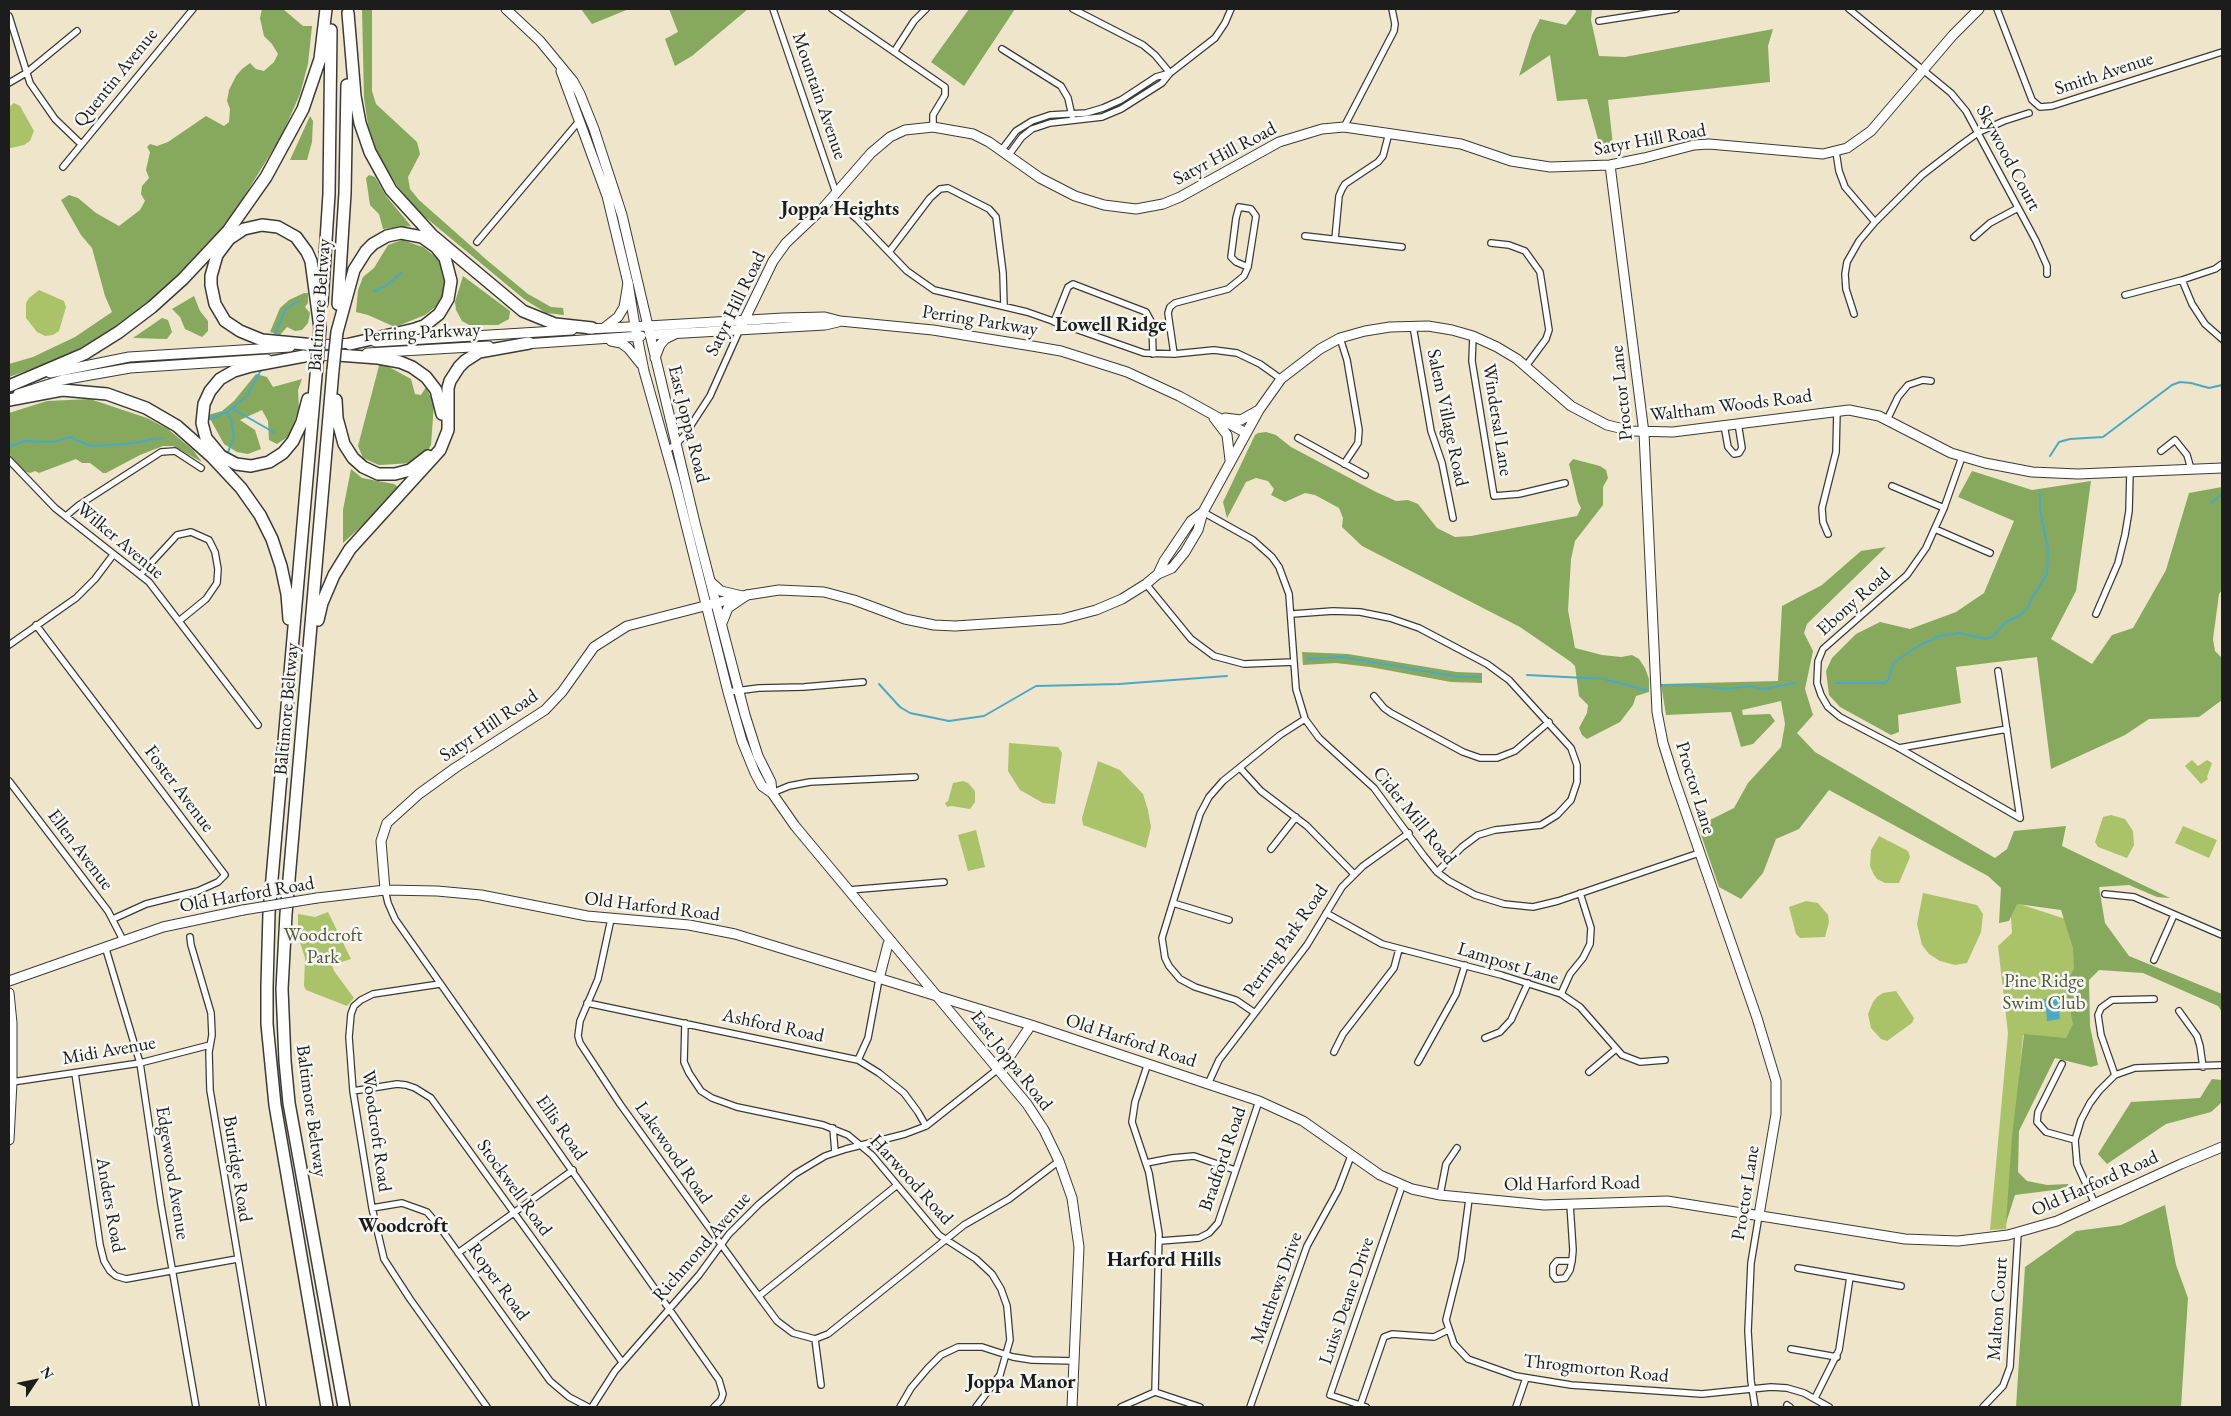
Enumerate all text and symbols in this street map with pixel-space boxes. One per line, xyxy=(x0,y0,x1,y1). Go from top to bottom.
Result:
street label: Quentin Avenue xyxy=(69,24,163,132)
street label: Mountain Avenue xyxy=(787,30,851,162)
street label: Smith Avenue xyxy=(2052,47,2156,101)
street label: Skywood Court xyxy=(1971,101,2045,215)
street label: Satyr Hill Road xyxy=(1170,117,1280,191)
street label: Satyr Hill Road xyxy=(1592,119,1708,161)
district label: Joppa Heights xyxy=(781,198,899,222)
street label: Baltimore Beltway xyxy=(304,238,336,372)
street label: Satyr Hill Road xyxy=(701,248,771,360)
street label: Perring Parkway xyxy=(920,301,1040,341)
district label: Lowell Ridge xyxy=(1055,314,1167,338)
street label: Perring Parkway xyxy=(363,319,481,347)
street label: Proctor Lane xyxy=(1606,344,1638,442)
street label: Salem Village Road xyxy=(1421,347,1473,489)
street label: Windersal Lane xyxy=(1477,362,1517,478)
street label: East Joppa Road xyxy=(662,363,714,485)
street label: Waltham Woods Road xyxy=(1649,385,1813,427)
street label: Wilker Avenue xyxy=(72,498,168,584)
street label: Ebony Road xyxy=(1813,563,1895,641)
street label: Baltimore Beltway xyxy=(270,642,304,776)
street label: Satyr Hill Road xyxy=(436,685,542,767)
street label: Proctor Lane xyxy=(1670,739,1720,837)
street label: Foster Avenue xyxy=(139,741,219,837)
street label: Cider Mill Road xyxy=(1367,762,1461,870)
street label: Ellen Avenue xyxy=(42,805,118,895)
street label: Old Harford Road xyxy=(178,872,316,918)
street label: Perring Park Road xyxy=(1239,880,1333,1002)
street label: Old Harford Road xyxy=(583,887,721,927)
park label: Woodcroft Park xyxy=(283,925,363,969)
street label: Lampost Lane xyxy=(1455,938,1561,990)
park label: Pine Ridge Swim Club xyxy=(2003,971,2085,1015)
street label: Ashford Road xyxy=(720,1004,826,1048)
street label: East Joppa Road xyxy=(965,1007,1057,1115)
street label: Old Harford Road xyxy=(1063,1009,1199,1073)
street label: Midi Avenue xyxy=(61,1032,157,1070)
street label: Baltimore Beltway xyxy=(290,1043,332,1179)
street label: Woodcroft Road xyxy=(356,1069,396,1193)
street label: Ellis Road xyxy=(530,1091,592,1165)
street label: Lakewood Road xyxy=(629,1098,717,1208)
street label: Bradford Road xyxy=(1194,1104,1252,1214)
street label: Edgewood Avenue xyxy=(150,1105,194,1241)
street label: Burridge Road xyxy=(217,1114,257,1224)
street label: Harwood Road xyxy=(864,1130,958,1230)
street label: Stockwell Road xyxy=(471,1135,557,1241)
street label: Proctor Lane xyxy=(1727,1144,1765,1242)
street label: Old Harford Road xyxy=(2028,1146,2162,1222)
street label: Anders Road xyxy=(90,1156,130,1254)
street label: Old Harford Road xyxy=(1504,1171,1640,1197)
street label: Richmond Avenue xyxy=(648,1187,756,1307)
district label: Woodcroft xyxy=(358,1215,448,1239)
street label: Matthews Drive xyxy=(1246,1229,1308,1347)
street label: Luiss Deane Drive xyxy=(1315,1234,1379,1368)
street label: Roper Road xyxy=(462,1239,534,1325)
district label: Harford Hills xyxy=(1107,1249,1221,1273)
street label: Malton Court xyxy=(1983,1257,2013,1361)
street label: Throgmorton Road xyxy=(1522,1350,1670,1388)
north arrow xyxy=(10,1356,60,1406)
text: N xyxy=(37,1363,58,1382)
district label: Joppa Manor xyxy=(966,1371,1076,1395)

